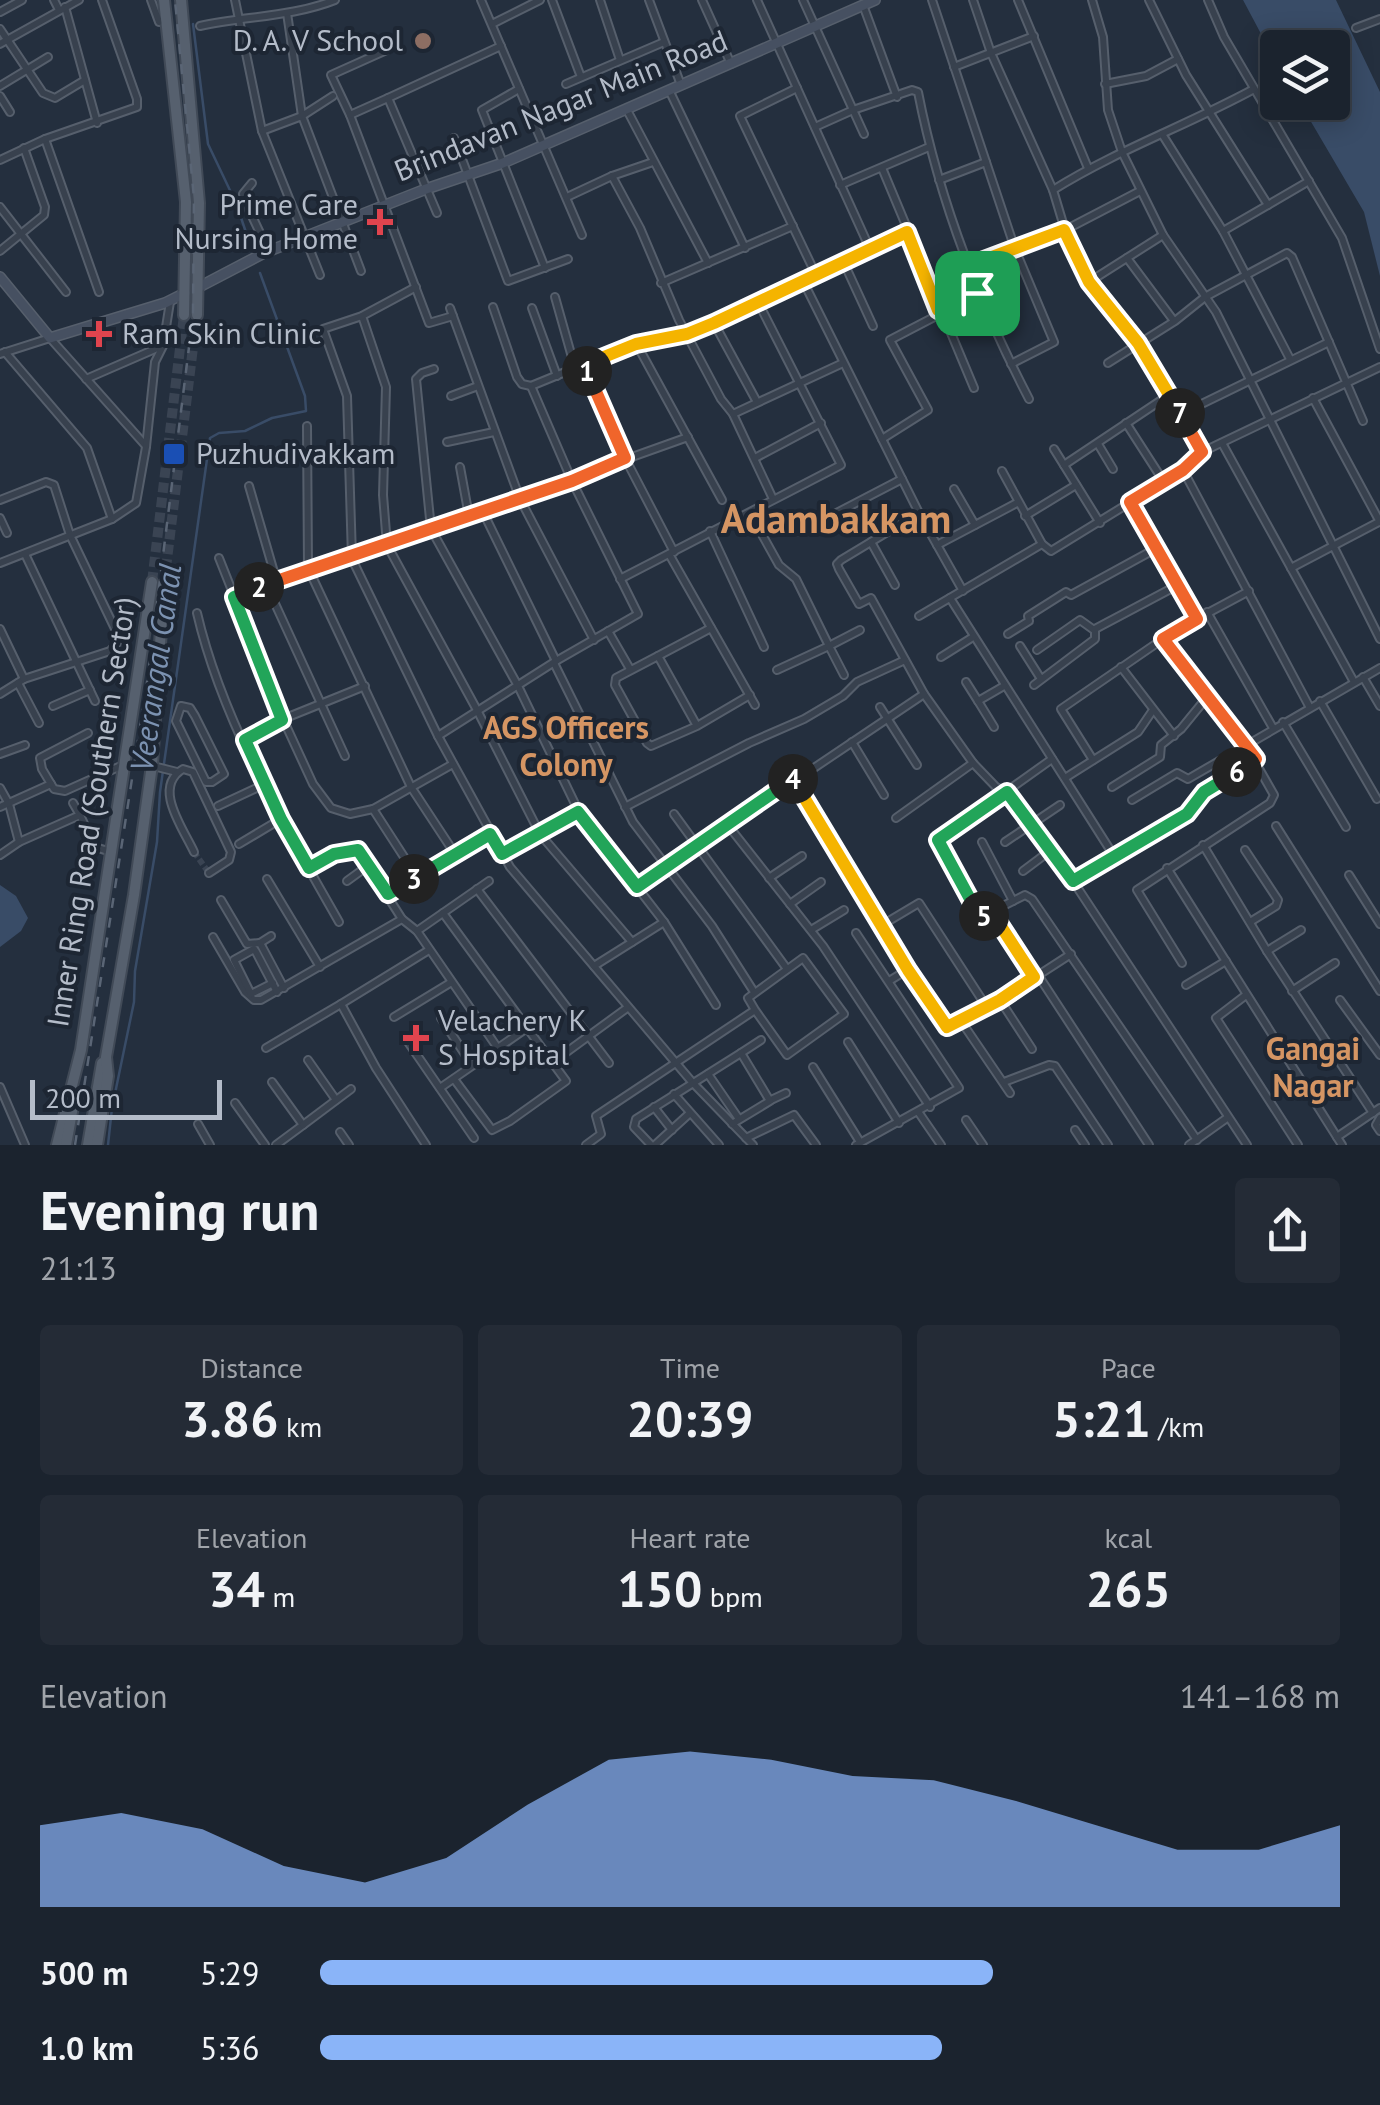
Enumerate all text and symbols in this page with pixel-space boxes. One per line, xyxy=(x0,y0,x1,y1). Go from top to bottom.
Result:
place label: D. A. V School xyxy=(233,20,403,59)
street label: Brindavan Nagar Main Road xyxy=(388,20,733,189)
marker: D. A. V School xyxy=(412,30,434,52)
map controls xyxy=(1260,30,1350,120)
button: layers xyxy=(1260,30,1350,120)
place label: Prime Care Nursing Home xyxy=(174,184,358,257)
marker: Prime Care Nursing Home xyxy=(367,209,393,235)
pin xyxy=(935,251,1020,336)
icon: arrive xyxy=(950,266,1005,321)
place label: Ram Skin Clinic xyxy=(122,313,321,352)
marker: Ram Skin Clinic xyxy=(86,321,112,347)
pin: 1 xyxy=(562,346,612,396)
text: 1 xyxy=(579,352,595,389)
pin: 7 xyxy=(1155,388,1205,438)
text: 7 xyxy=(1172,394,1188,431)
place label: Puzhudivakkam xyxy=(196,433,395,472)
marker: Puzhudivakkam xyxy=(161,441,187,467)
district label: Adambakkam xyxy=(721,492,951,544)
water label: Veerangal Canal xyxy=(120,561,190,775)
pin: 2 xyxy=(234,562,284,612)
text: 2 xyxy=(251,568,267,605)
street label: Inner Ring Road (Southern Sector) xyxy=(37,594,144,1030)
district label: AGS Officers Colony xyxy=(483,706,649,785)
pin: 6 xyxy=(1212,747,1262,797)
text: 6 xyxy=(1229,753,1245,790)
pin: 4 xyxy=(768,754,818,804)
text: 4 xyxy=(785,760,801,797)
pin: 3 xyxy=(389,854,439,904)
text: 3 xyxy=(406,860,422,897)
pin: 5 xyxy=(959,891,1009,941)
text: 5 xyxy=(976,897,992,934)
place label: Velachery K S Hospital xyxy=(437,1000,587,1073)
marker: Velachery K S Hospital xyxy=(403,1025,429,1051)
district label: Gangai Nagar xyxy=(1266,1027,1360,1106)
scale bar xyxy=(30,1075,222,1120)
text: 200 m xyxy=(45,1079,121,1116)
text: Evening run xyxy=(40,1174,320,1245)
button: share xyxy=(1235,1178,1340,1283)
text: 21:13 xyxy=(40,1247,117,1289)
text: Distance xyxy=(200,1349,303,1386)
text: Time xyxy=(660,1349,720,1386)
text: Pace xyxy=(1101,1349,1156,1386)
text: 3.86 xyxy=(181,1386,279,1451)
text: 20:39 xyxy=(627,1386,753,1451)
text: 5:21 xyxy=(1052,1386,1151,1451)
text: km xyxy=(279,1408,322,1445)
text: /km xyxy=(1151,1408,1204,1445)
text: Elevation xyxy=(196,1519,307,1556)
text: Heart rate xyxy=(629,1519,751,1556)
text: kcal xyxy=(1104,1519,1152,1556)
text: 34 xyxy=(208,1556,265,1621)
text: 150 xyxy=(617,1556,702,1621)
text: 265 xyxy=(1086,1556,1171,1621)
text: m xyxy=(265,1578,295,1615)
text: bpm xyxy=(702,1578,763,1615)
text: Elevation xyxy=(40,1675,167,1717)
text: 141–168 m xyxy=(1180,1675,1340,1717)
text: 500 m xyxy=(40,1952,128,1994)
text: 5:29 xyxy=(200,1952,259,1994)
text: 1.0 km xyxy=(40,2027,134,2069)
text: 5:36 xyxy=(200,2027,259,2069)

